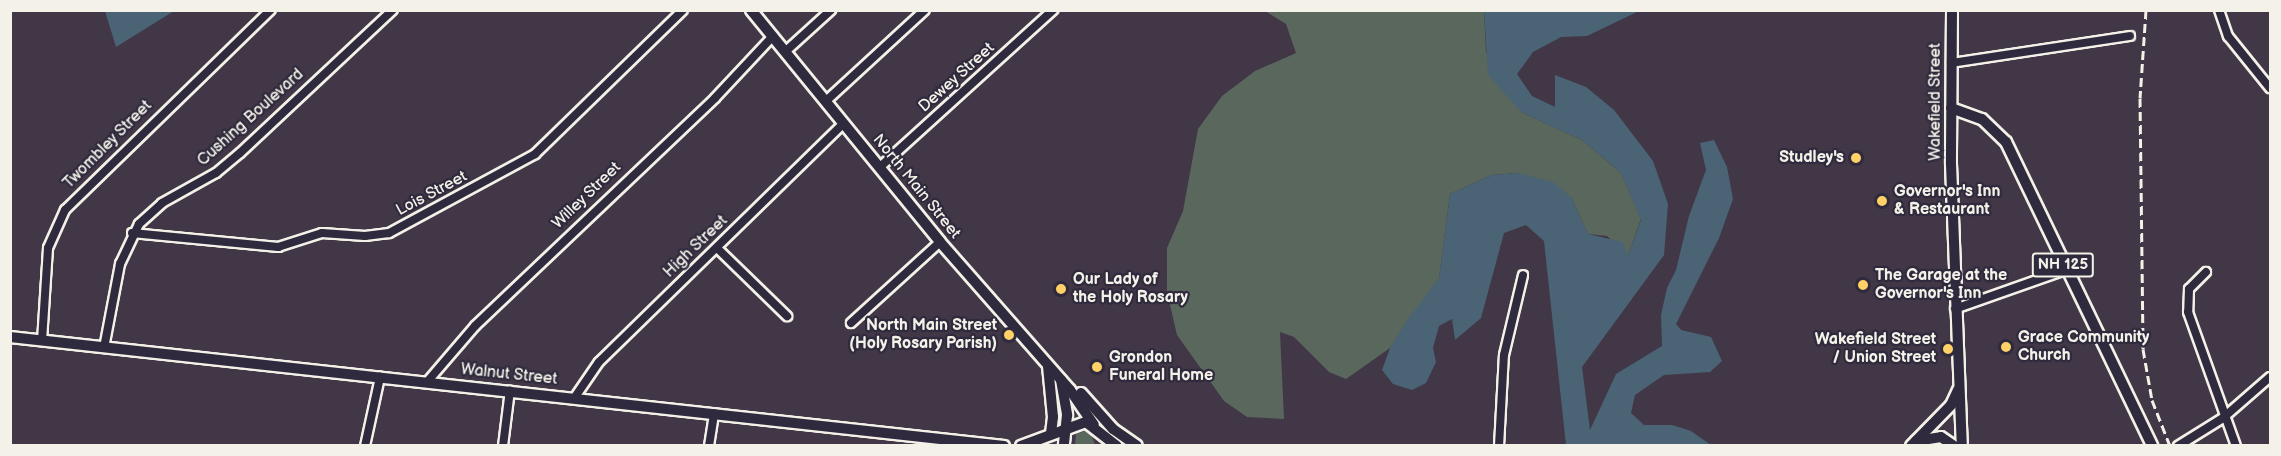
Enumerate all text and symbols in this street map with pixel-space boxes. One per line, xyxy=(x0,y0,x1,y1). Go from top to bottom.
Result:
street label: Dewey Street xyxy=(915,39,999,117)
street label: Wakefield Street xyxy=(1926,43,1946,161)
street label: Cushing Boulevard xyxy=(194,65,308,171)
street label: Twombley Street xyxy=(59,96,157,194)
street label: North Main Street xyxy=(868,131,964,243)
place label: Studley's xyxy=(1779,148,1844,168)
marker: Studley's xyxy=(1849,151,1863,165)
street label: Willey Street xyxy=(548,158,626,234)
street label: Lois Street xyxy=(393,167,471,221)
place label: Governor's Inn & Restaurant xyxy=(1894,182,2000,220)
marker: Governor's Inn & Restaurant xyxy=(1875,194,1889,208)
street label: High Street xyxy=(660,212,732,282)
road number: NH 125 xyxy=(2032,253,2094,277)
place label: The Garage at the Governor's Inn xyxy=(1875,266,2007,304)
place label: Our Lady of the Holy Rosary xyxy=(1073,270,1188,308)
marker: The Garage at the Governor's Inn xyxy=(1856,278,1870,292)
marker: Our Lady of the Holy Rosary xyxy=(1054,282,1068,296)
place label: North Main Street (Holy Rosary Parish) xyxy=(848,316,997,354)
marker: North Main Street (Holy Rosary Parish) xyxy=(1002,328,1016,342)
place label: Grace Community Church xyxy=(2018,328,2149,366)
place label: Wakefield Street / Union Street xyxy=(1815,330,1936,368)
marker: Grace Community Church xyxy=(1999,340,2013,354)
marker: Wakefield Street / Union Street xyxy=(1941,342,1955,356)
place label: Grondon Funeral Home xyxy=(1109,348,1213,386)
street label: Walnut Street xyxy=(460,360,558,390)
marker: Grondon Funeral Home xyxy=(1090,360,1104,374)

